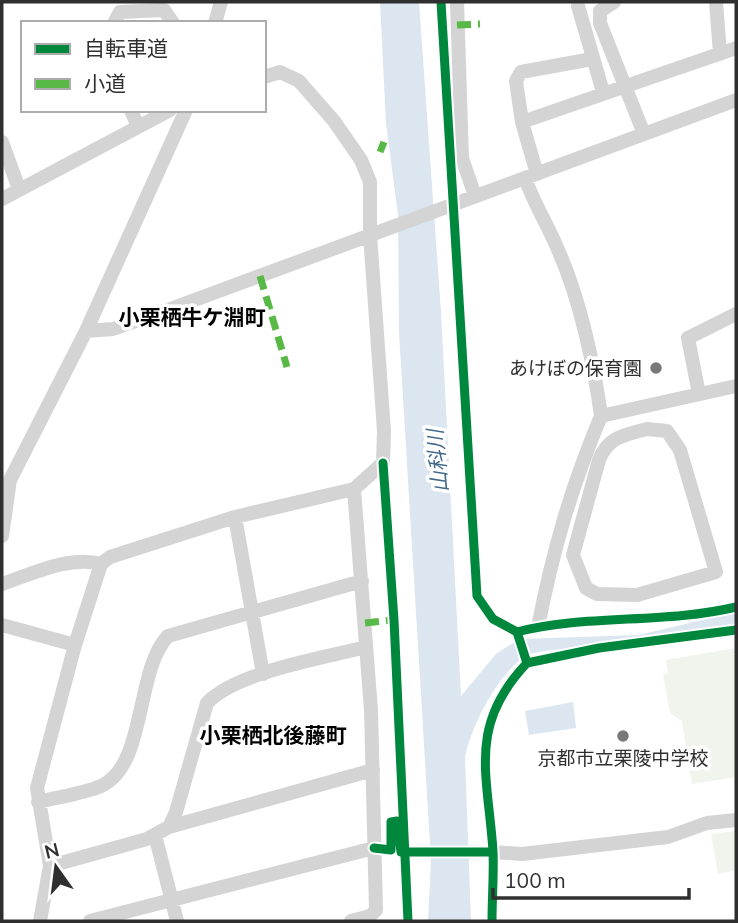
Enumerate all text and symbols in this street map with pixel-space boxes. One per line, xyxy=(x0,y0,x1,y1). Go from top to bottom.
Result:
legend xyxy=(21,21,266,112)
text: 自転車道 xyxy=(84,35,168,61)
text: 小道 xyxy=(84,70,126,96)
district label: 小栗栖牛ケ淵町 xyxy=(119,304,266,330)
place label: あけぼの保育園 xyxy=(509,356,642,380)
marker: あけぼの保育園 xyxy=(648,360,664,376)
water label: 山科川 xyxy=(421,426,453,494)
district label: 小栗栖北後藤町 xyxy=(200,722,347,748)
marker: 京都市立栗陵中学校 xyxy=(615,728,631,744)
place label: 京都市立栗陵中学校 xyxy=(537,746,709,770)
north arrow xyxy=(21,832,91,902)
text: N xyxy=(42,837,62,864)
scale bar xyxy=(493,856,689,900)
text: 100 m xyxy=(504,867,566,893)

